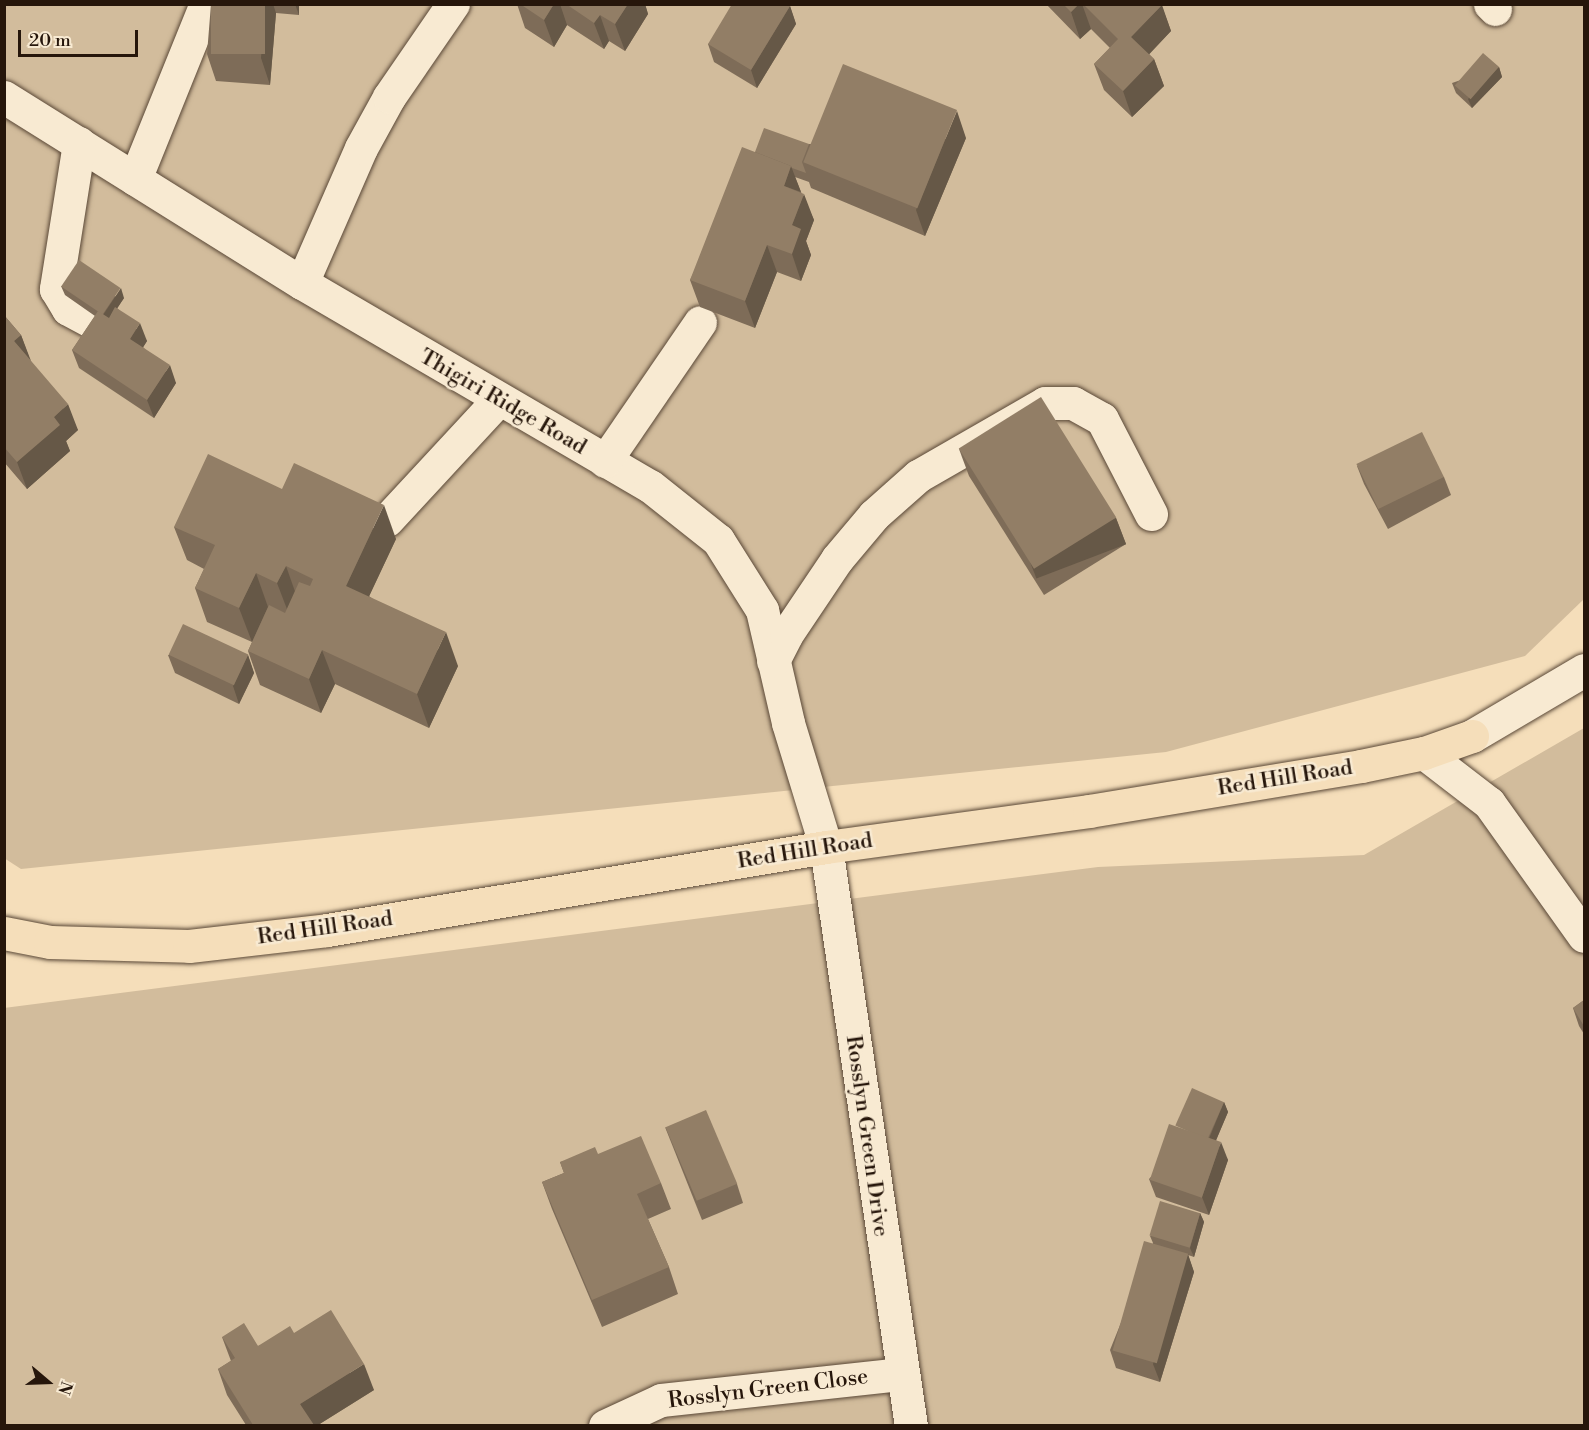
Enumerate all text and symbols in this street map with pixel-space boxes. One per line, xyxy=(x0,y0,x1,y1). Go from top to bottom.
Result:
scale bar xyxy=(21,18,141,56)
text: 20 m xyxy=(29,29,71,52)
street label: Thigiri Ridge Road xyxy=(415,343,591,461)
street label: Red Hill Road xyxy=(1215,754,1355,802)
street label: Red Hill Road xyxy=(735,827,875,875)
street label: Red Hill Road xyxy=(256,905,394,951)
street label: Rosslyn Green Drive xyxy=(840,1034,894,1238)
north arrow xyxy=(18,1352,78,1412)
street label: Rosslyn Green Close xyxy=(666,1364,870,1414)
text: N xyxy=(54,1379,77,1397)

